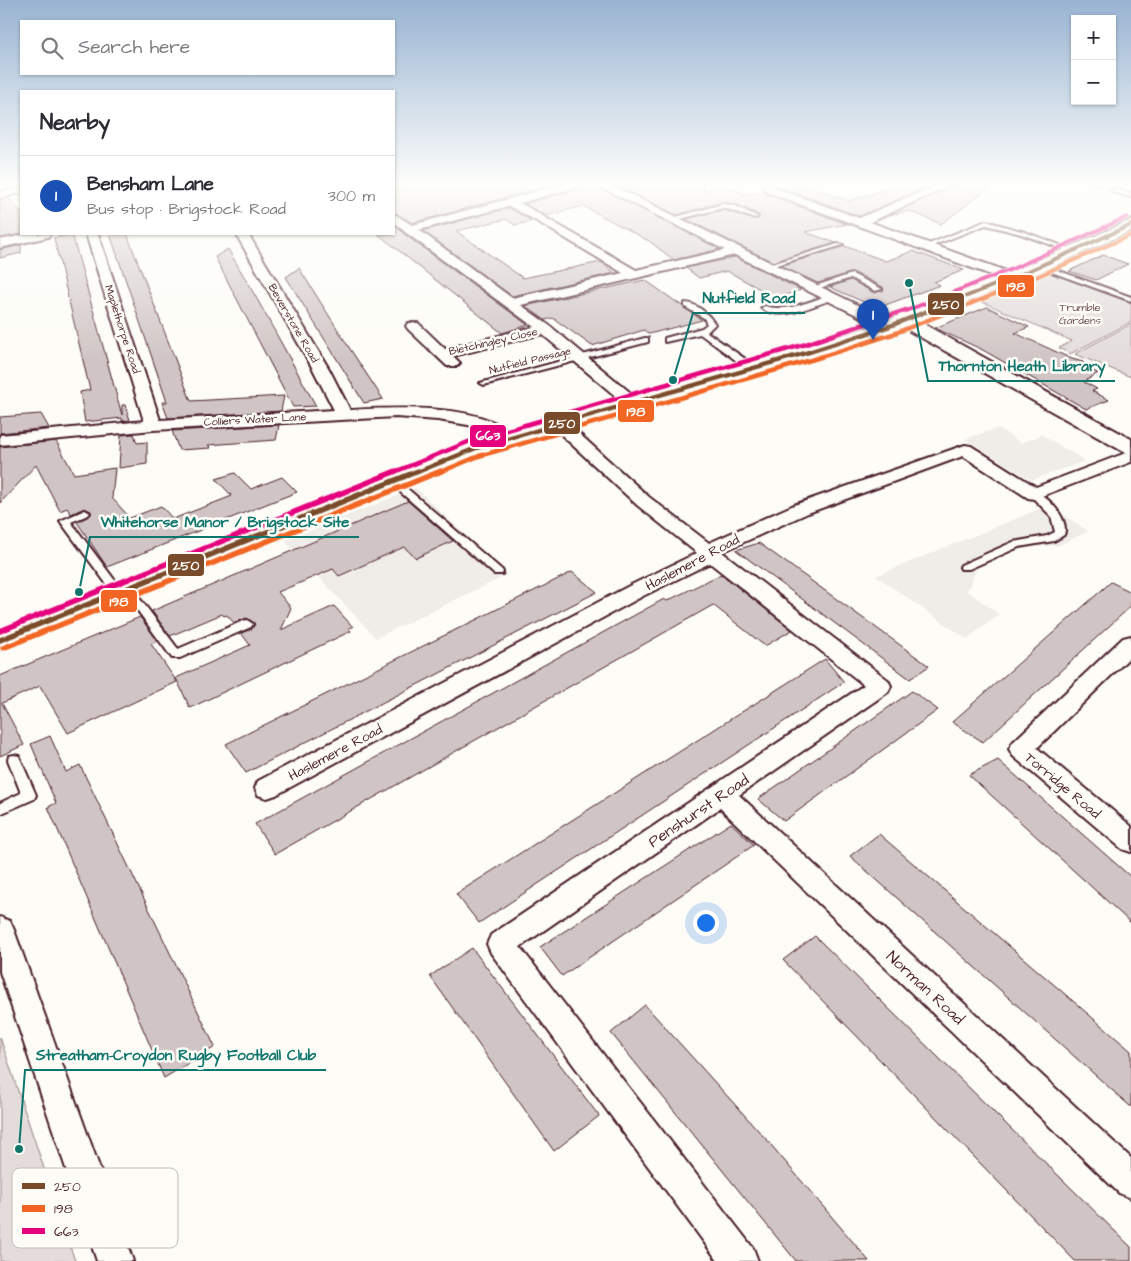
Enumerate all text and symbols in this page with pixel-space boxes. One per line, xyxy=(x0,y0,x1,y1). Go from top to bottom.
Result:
map controls xyxy=(1071,15,1116,105)
button: + xyxy=(1071,15,1116,60)
search box xyxy=(20,20,395,75)
icon: search xyxy=(38,34,66,62)
text: Search here xyxy=(78,34,190,61)
button: − xyxy=(1071,60,1116,105)
text: Nearby xyxy=(40,108,110,137)
text: Bensham Lane xyxy=(87,171,214,198)
text: 1 xyxy=(55,185,57,207)
text: 300 m xyxy=(328,185,375,207)
text: Bus stop · Brigstock Road xyxy=(87,198,286,220)
line badge: 198 xyxy=(997,274,1035,298)
text: 198 xyxy=(1007,277,1025,297)
street label: Beverstone Road xyxy=(265,281,322,366)
street label: Maplethorpe Road xyxy=(101,283,144,376)
callout: Nutfield Road xyxy=(693,283,805,313)
text: Nutfield Road xyxy=(703,288,796,309)
line badge: 250 xyxy=(927,292,965,316)
text: 250 xyxy=(932,295,960,315)
pin: 1 xyxy=(857,299,889,340)
park label: Trumble Gardens xyxy=(1059,300,1101,328)
street label: Bletchingley Close xyxy=(447,324,539,360)
street label: Nutfield Passage xyxy=(488,343,573,379)
callout: Thornton Heath Library xyxy=(928,351,1115,381)
text: Thornton Heath Library xyxy=(938,356,1106,378)
line badge: 198 xyxy=(617,399,655,423)
text: 198 xyxy=(627,402,645,422)
street label: Colliers Water Lane xyxy=(203,409,307,430)
line badge: 250 xyxy=(543,411,581,435)
text: 250 xyxy=(548,414,576,434)
line badge: 663 xyxy=(469,424,507,448)
text: 663 xyxy=(476,426,501,446)
callout: Whitehorse Manor / Brigstock Site xyxy=(90,507,359,537)
text: Whitehorse Manor / Brigstock Site xyxy=(100,512,349,535)
street label: Haslemere Road xyxy=(642,530,743,596)
line badge: 250 xyxy=(167,553,205,577)
text: 250 xyxy=(172,556,200,576)
line badge: 198 xyxy=(100,589,138,613)
text: 198 xyxy=(110,592,128,612)
street label: Haslemere Road xyxy=(285,720,386,786)
street label: Torridge Road xyxy=(1020,748,1105,824)
street label: Penshurst Road xyxy=(644,769,753,853)
your location xyxy=(693,910,719,936)
street label: Norman Road xyxy=(881,946,969,1030)
callout: Streatham-Croydon Rugby Football Club xyxy=(25,1040,326,1070)
text: Streatham-Croydon Rugby Football Club xyxy=(35,1045,317,1068)
legend xyxy=(12,1168,178,1248)
text: 250 xyxy=(54,1177,81,1197)
text: 198 xyxy=(54,1199,73,1219)
text: 663 xyxy=(54,1222,79,1242)

